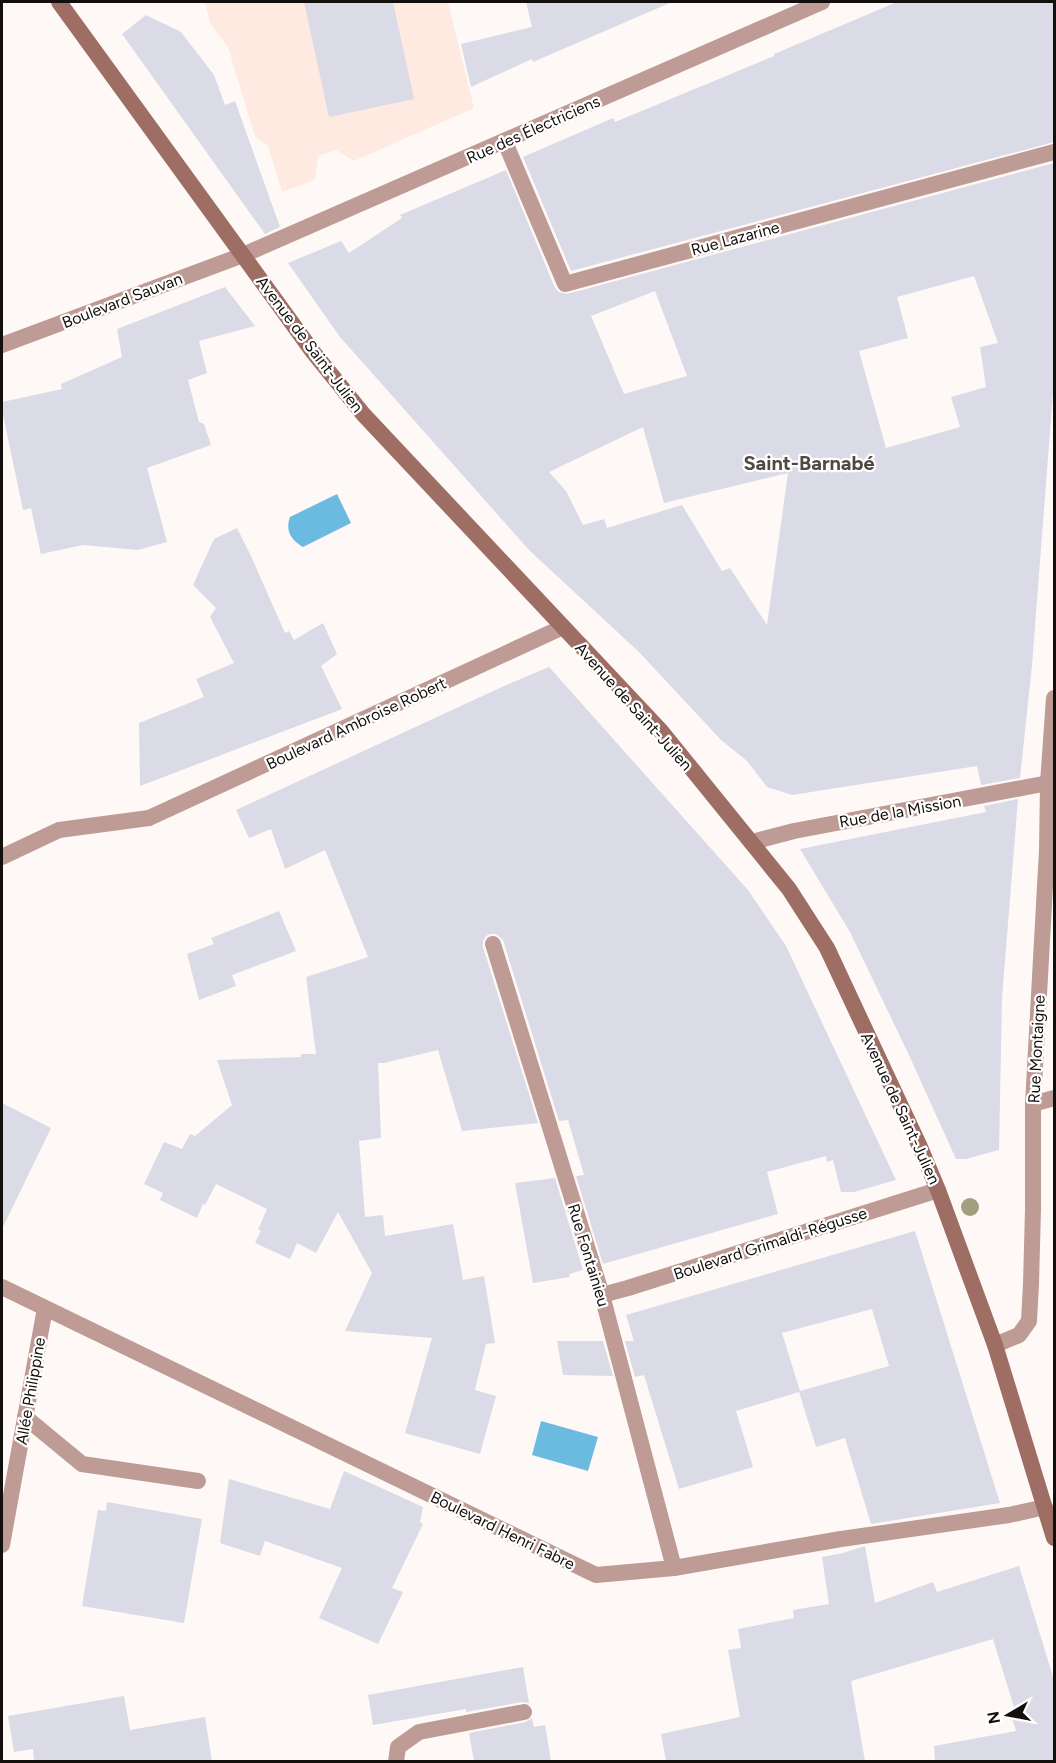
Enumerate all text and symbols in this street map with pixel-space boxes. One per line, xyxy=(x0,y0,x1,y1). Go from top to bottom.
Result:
street label: Rue des Électriciens xyxy=(463,91,603,167)
street label: Rue Lazarine xyxy=(689,217,782,259)
street label: Boulevard Sauvan xyxy=(59,269,185,332)
street label: Avenue de Saint-Julien xyxy=(252,272,367,416)
district label: Saint-Barnabé xyxy=(743,451,875,475)
street label: Avenue de Saint-Julien xyxy=(571,638,696,774)
street label: Boulevard Ambroise Robert xyxy=(263,673,449,774)
street label: Rue de la Mission xyxy=(838,791,963,832)
street label: Rue Montaigne xyxy=(1024,994,1049,1104)
street label: Avenue de Saint-Julien xyxy=(857,1029,944,1187)
street label: Rue Fontainieu xyxy=(564,1201,613,1309)
street label: Boulevard Grimaldi-Régusse xyxy=(671,1203,869,1284)
street label: Allée Philippine xyxy=(12,1336,49,1446)
street label: Boulevard Henri Fabre xyxy=(428,1487,578,1574)
north arrow xyxy=(978,1685,1038,1745)
text: N xyxy=(983,1710,1004,1725)

